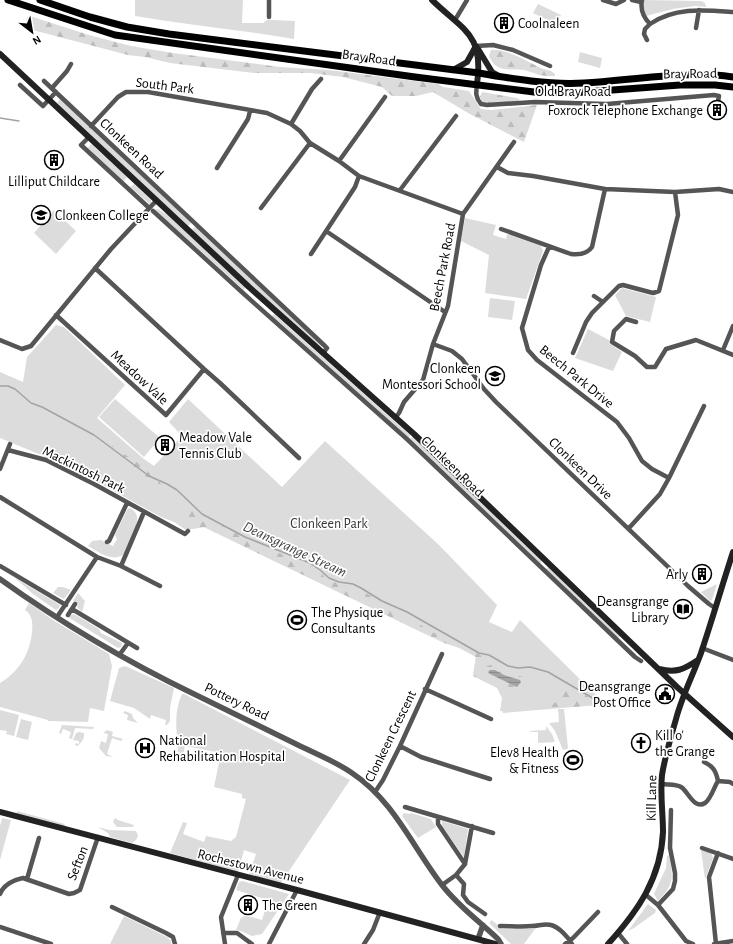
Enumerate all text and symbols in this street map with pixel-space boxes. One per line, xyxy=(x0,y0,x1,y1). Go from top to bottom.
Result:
north arrow xyxy=(12,12,52,52)
building icon: Coolnaleen xyxy=(493,12,515,34)
place label: Coolnaleen xyxy=(518,17,580,31)
text: N xyxy=(31,33,43,47)
street label: Bray Road xyxy=(341,47,397,69)
street label: Bray Road xyxy=(663,67,717,81)
street label: South Park xyxy=(135,75,195,97)
street label: Old Bray Road xyxy=(535,85,611,99)
building icon: Foxrock Telephone Exchange xyxy=(706,99,728,121)
place label: Foxrock Telephone Exchange xyxy=(548,104,703,118)
street label: Clonkeen Road xyxy=(97,116,166,182)
building icon: Lilliput Childcare xyxy=(43,149,65,171)
place label: Lilliput Childcare xyxy=(8,175,100,189)
school or university icon: Clonkeen College xyxy=(30,204,52,226)
place label: Clonkeen College xyxy=(55,209,149,223)
street label: Beech Park Road xyxy=(428,222,458,313)
street label: Beech Park Drive xyxy=(537,343,616,411)
street label: Meadow Vale xyxy=(108,348,171,408)
place label: Clonkeen Montessori School xyxy=(382,362,481,392)
school or university icon: Clonkeen Montessori School xyxy=(484,365,506,387)
place label: Meadow Vale Tennis Club xyxy=(179,431,252,461)
street label: Clonkeen Road xyxy=(418,433,486,500)
building icon: Meadow Vale Tennis Club xyxy=(154,434,176,456)
street label: Clonkeen Drive xyxy=(546,435,615,502)
street label: Mackintosh Park xyxy=(40,444,128,496)
park label: Clonkeen Park xyxy=(290,517,368,531)
water label: Deansgrange Stream xyxy=(241,519,349,580)
building icon: Arly xyxy=(691,563,713,585)
place label: Arly xyxy=(666,568,688,582)
place label: Deansgrange Library xyxy=(597,595,669,625)
library icon: Deansgrange Library xyxy=(672,598,694,620)
place label: The Physique Consultants xyxy=(311,606,383,636)
sports icon: The Physique Consultants xyxy=(286,609,308,631)
street label: Pottery Road xyxy=(202,680,271,723)
place label: Deansgrange Post Office xyxy=(579,680,651,710)
public building icon: Deansgrange Post Office xyxy=(654,683,676,705)
street label: Clonkeen Crescent xyxy=(363,688,419,784)
place label: Kill o' the Grange xyxy=(655,729,715,759)
church icon: Kill o' the Grange xyxy=(630,732,652,754)
place label: National Rehabilitation Hospital xyxy=(159,734,285,764)
hospital icon: National Rehabilitation Hospital xyxy=(134,737,156,759)
place label: Elev8 Health & Fitness xyxy=(490,746,559,776)
sports icon: Elev8 Health & Fitness xyxy=(562,749,584,771)
street label: Kill Lane xyxy=(645,775,659,821)
street label: Sefton xyxy=(65,844,91,882)
street label: Rochestown Avenue xyxy=(196,847,305,887)
building icon: The Green xyxy=(237,894,259,916)
place label: The Green xyxy=(262,899,318,913)

